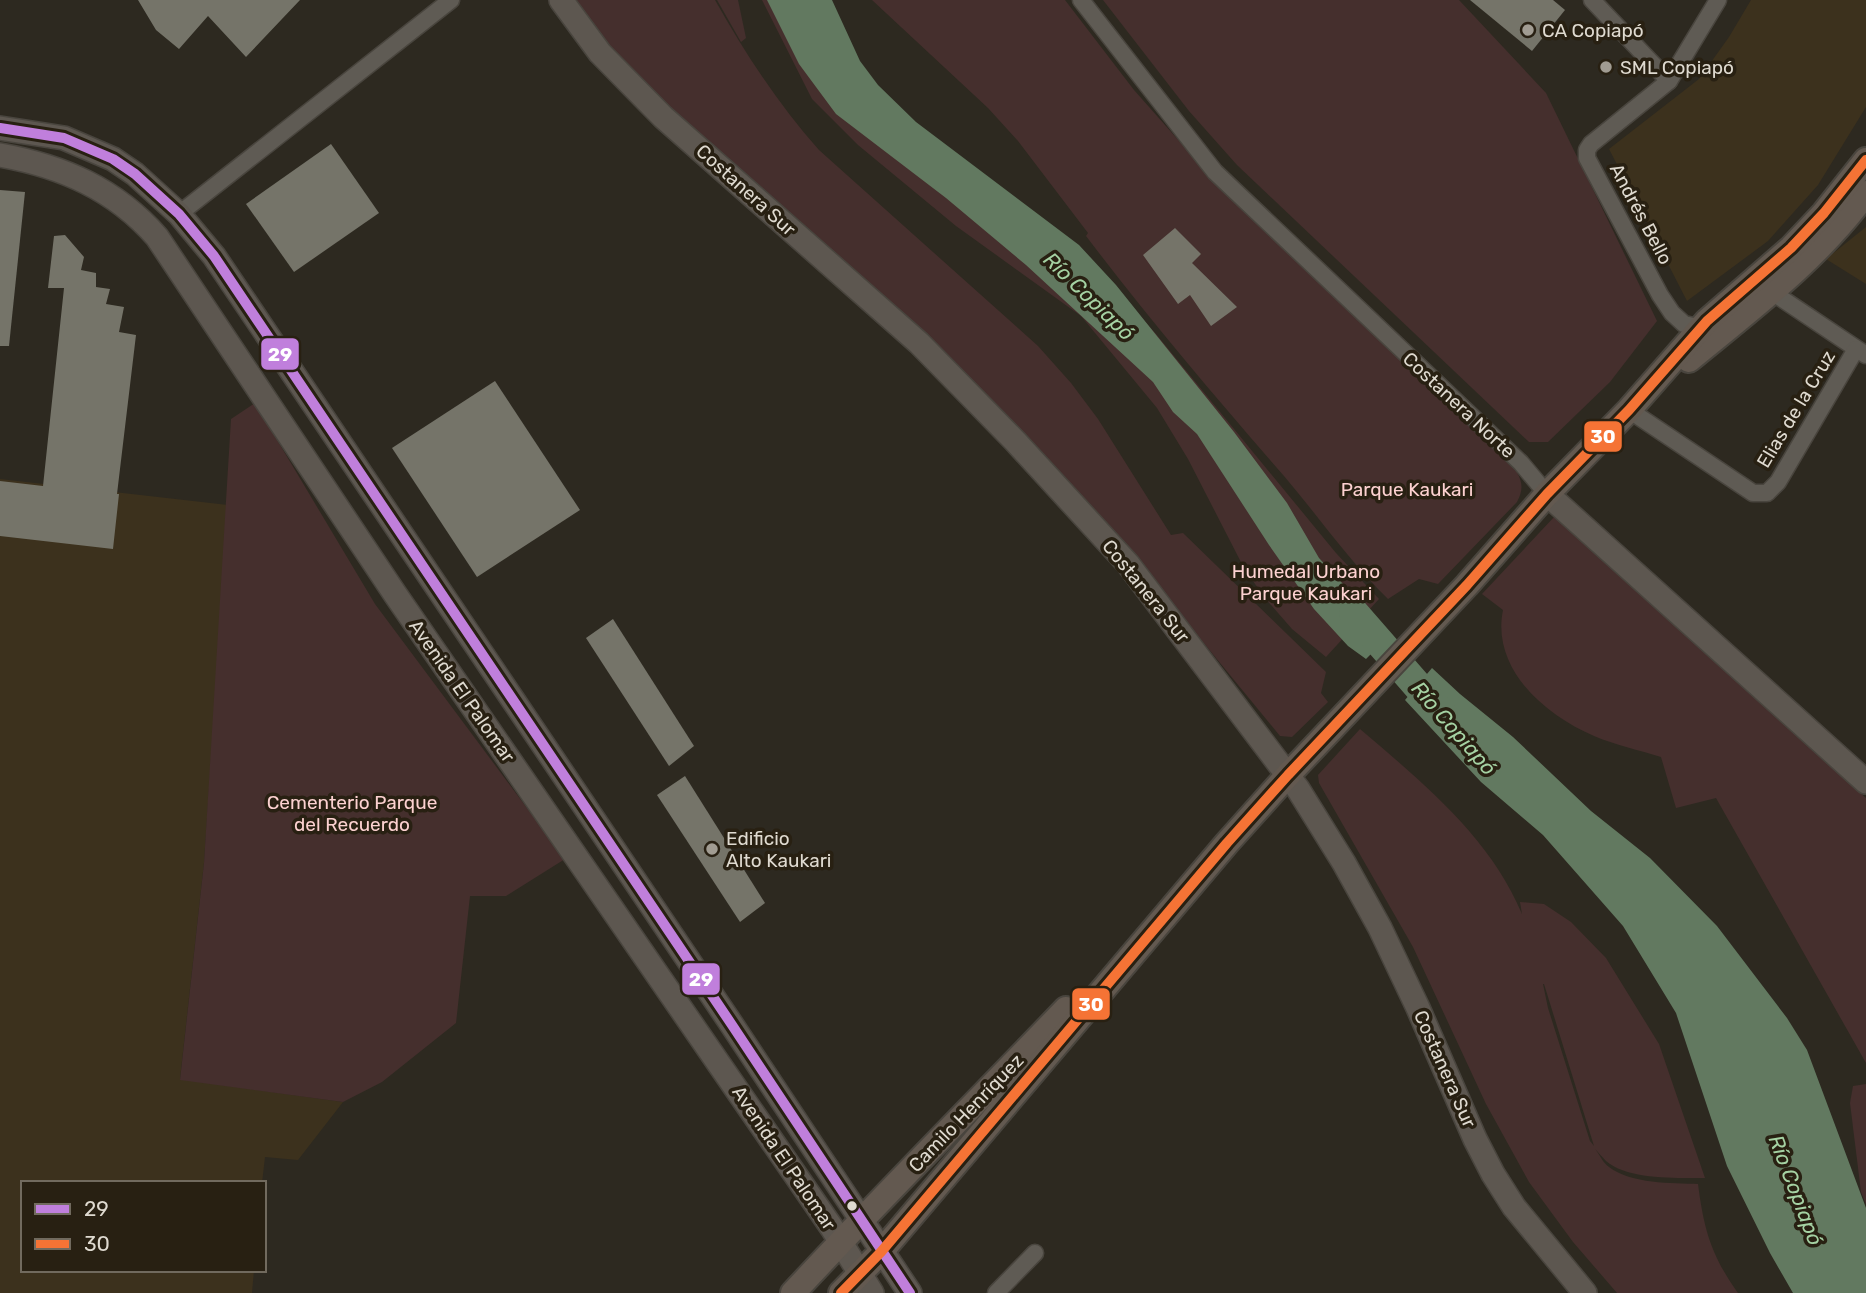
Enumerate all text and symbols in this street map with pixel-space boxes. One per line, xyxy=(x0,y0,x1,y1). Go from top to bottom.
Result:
place label: CA Copiapó xyxy=(1542,19,1644,42)
marker: CA Copiapó xyxy=(1520,22,1536,38)
place label: SML Copiapó xyxy=(1620,56,1734,79)
marker: SML Copiapó xyxy=(1598,59,1614,75)
street label: Costanera Sur xyxy=(691,139,801,241)
street label: Andrés Bello xyxy=(1605,160,1677,268)
water label: Río Copiapó xyxy=(1038,247,1140,345)
line badge: 29 xyxy=(260,337,300,371)
text: 29 xyxy=(268,343,292,366)
street label: Elias de la Cruz xyxy=(1752,346,1840,472)
street label: Costanera Norte xyxy=(1398,347,1520,463)
line badge: 30 xyxy=(1583,420,1623,453)
text: 30 xyxy=(1590,425,1616,448)
park label: Parque Kaukari xyxy=(1341,478,1473,501)
street label: Costanera Sur xyxy=(1097,535,1195,648)
park label: Humedal Urbano Parque Kaukari xyxy=(1232,560,1380,605)
street label: Avenida El Palomar xyxy=(404,615,520,767)
water label: Río Copiapó xyxy=(1406,676,1502,780)
park label: Cementerio Parque del Recuerdo xyxy=(267,791,437,836)
place label: Edificio Alto Kaukari xyxy=(726,827,831,872)
marker: Edificio Alto Kaukari xyxy=(704,841,720,857)
line badge: 29 xyxy=(681,962,721,996)
text: 29 xyxy=(689,968,713,991)
line badge: 30 xyxy=(1071,987,1111,1021)
text: 30 xyxy=(1078,993,1104,1016)
street label: Costanera Sur xyxy=(1409,1007,1481,1132)
street label: Camilo Henríquez xyxy=(904,1049,1028,1177)
street label: Avenida El Palomar xyxy=(727,1082,841,1235)
water label: Río Copiapó xyxy=(1763,1131,1829,1249)
legend xyxy=(21,1181,266,1272)
text: 29 xyxy=(84,1196,109,1221)
unlabelled marker xyxy=(845,1199,859,1213)
text: 30 xyxy=(84,1231,110,1256)

